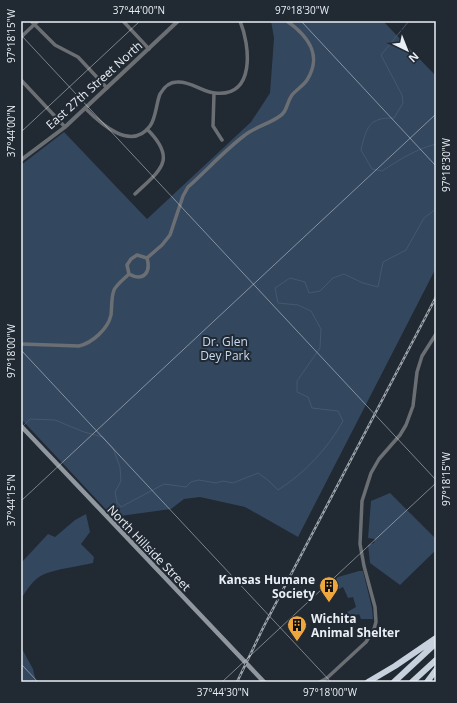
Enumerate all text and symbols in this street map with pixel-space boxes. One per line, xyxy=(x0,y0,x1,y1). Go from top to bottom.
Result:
text: 37°44'00"N xyxy=(113,3,165,17)
text: 97°18'30"W xyxy=(275,3,330,17)
text: 97°18'15"W xyxy=(4,8,18,63)
north arrow xyxy=(387,30,427,70)
street label: East 27th Street North xyxy=(42,37,146,133)
text: N xyxy=(406,49,423,66)
text: 37°44'00"N xyxy=(4,105,18,157)
text: 97°18'30"W xyxy=(439,137,453,192)
text: 97°18'00"W xyxy=(4,323,18,378)
park label: Dr. Glen Dey Park xyxy=(200,333,251,364)
text: 97°18'15"W xyxy=(439,451,453,506)
text: 37°44'15"N xyxy=(4,474,18,526)
street label: North Hillside Street xyxy=(104,501,194,595)
place label: Kansas Humane Society xyxy=(219,571,315,602)
building icon: Kansas Humane Society xyxy=(318,575,340,603)
place label: Wichita Animal Shelter xyxy=(311,610,400,641)
building icon: Wichita Animal Shelter xyxy=(286,614,308,642)
text: 37°44'30"N xyxy=(197,685,249,699)
text: 97°18'00"W xyxy=(303,685,358,699)

